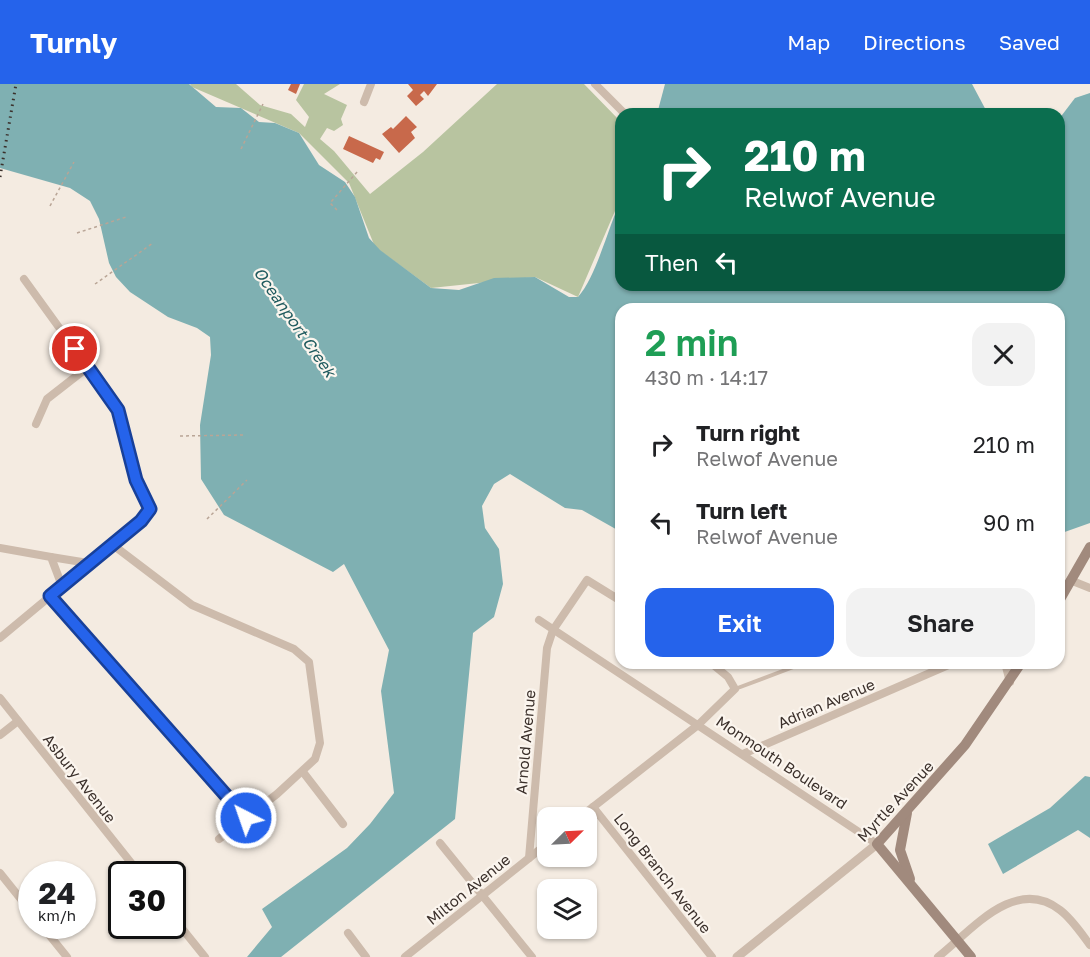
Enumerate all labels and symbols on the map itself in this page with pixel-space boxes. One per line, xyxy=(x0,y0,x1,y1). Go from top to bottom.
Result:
water label: Oceanport Creek xyxy=(250,263,342,382)
pin xyxy=(49,323,100,374)
street label: Adrian Avenue xyxy=(775,674,877,731)
street label: Arnold Avenue xyxy=(511,689,539,795)
street label: Monmouth Boulevard xyxy=(713,711,851,813)
street label: Asbury Avenue xyxy=(40,730,120,826)
street label: Myrtle Avenue xyxy=(853,757,937,845)
position arrow xyxy=(214,786,278,850)
north arrow xyxy=(537,807,597,867)
street label: Long Branch Avenue xyxy=(611,809,716,937)
street label: Milton Avenue xyxy=(423,850,514,928)
speed limit sign: 30 xyxy=(108,861,186,939)

